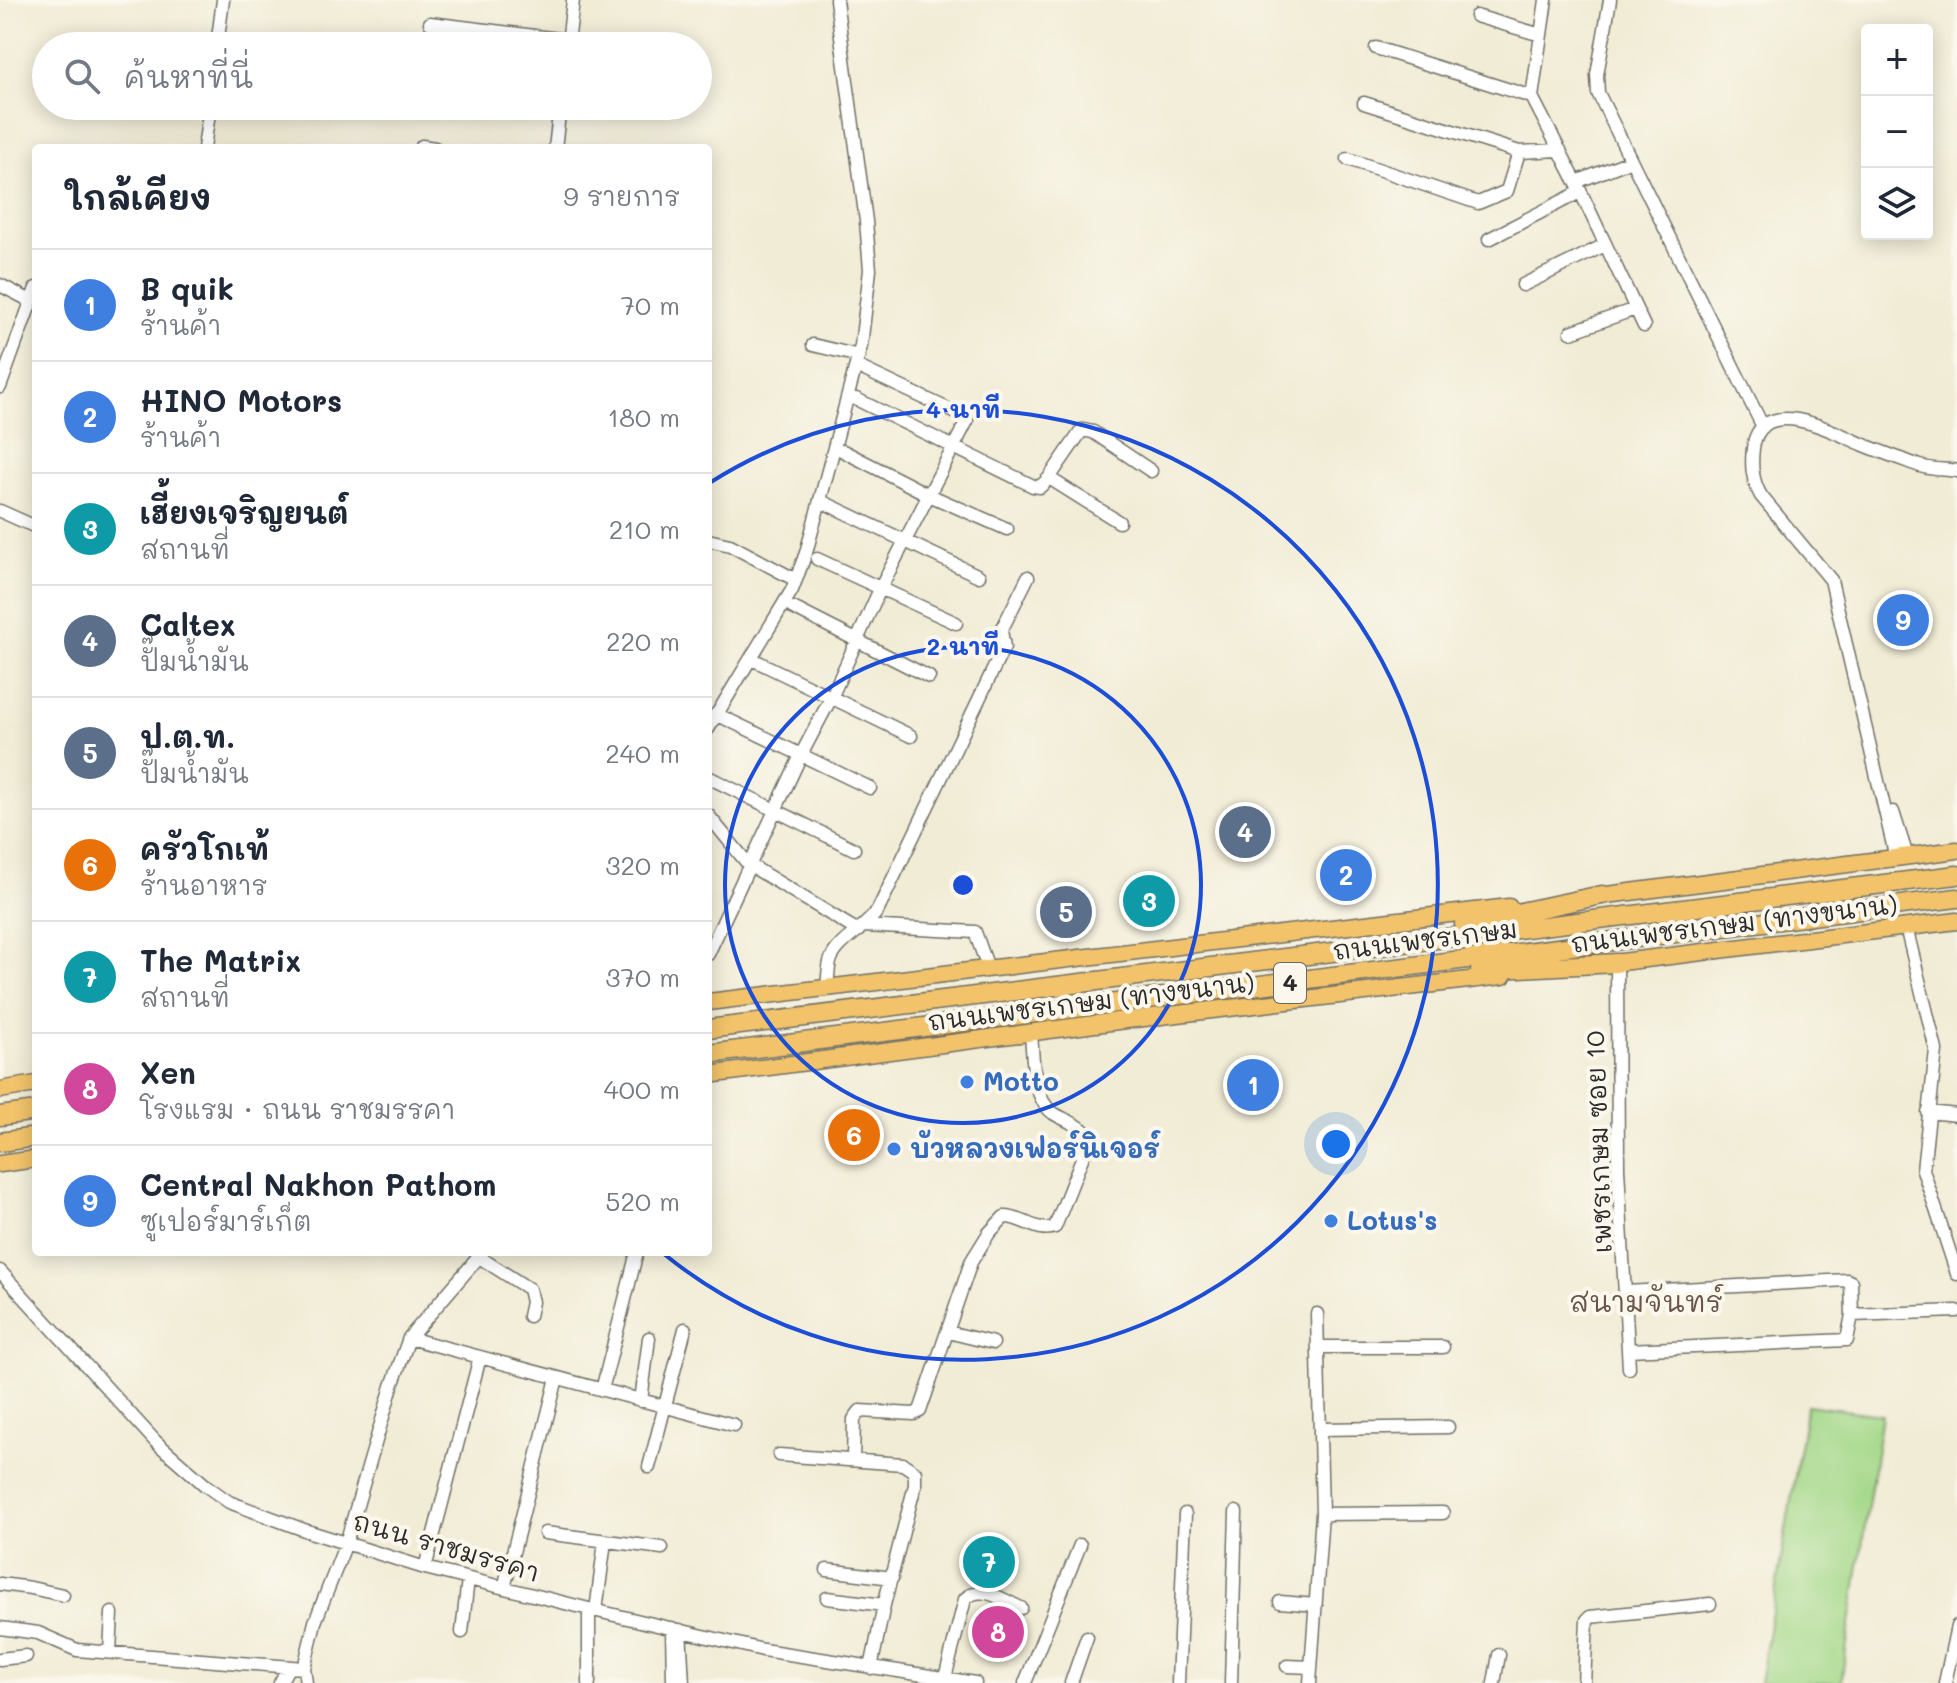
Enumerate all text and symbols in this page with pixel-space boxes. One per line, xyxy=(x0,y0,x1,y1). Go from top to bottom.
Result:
map controls xyxy=(1861,24,1933,240)
button: + xyxy=(1861,24,1933,96)
search box xyxy=(32,32,712,120)
icon: search xyxy=(60,54,104,98)
text: ค้นหาที่นี่ xyxy=(124,56,253,96)
button: − xyxy=(1861,96,1933,168)
button: layers xyxy=(1861,168,1933,240)
text: ใกล้เคียง xyxy=(64,174,211,219)
text: 9 รายการ xyxy=(563,179,680,213)
text: B quik xyxy=(140,268,234,308)
text: 1 xyxy=(84,288,96,322)
text: 70 m xyxy=(620,288,680,322)
text: ร้านค้า xyxy=(140,308,221,342)
text: HINO Motors xyxy=(140,380,342,420)
text: 4 นาที xyxy=(926,393,1000,424)
text: 2 xyxy=(83,400,97,434)
text: 180 m xyxy=(608,400,680,434)
text: ร้านค้า xyxy=(140,420,221,454)
text: เฮี้ยงเจริญยนต์ xyxy=(140,492,348,532)
text: 3 xyxy=(82,512,98,546)
text: 210 m xyxy=(609,512,680,546)
text: สถานที่ xyxy=(140,532,230,566)
pin: 9 xyxy=(1877,590,1929,650)
text: Caltex xyxy=(140,604,236,644)
text: 4 xyxy=(82,624,98,658)
text: 220 m xyxy=(606,624,680,658)
text: 2 นาที xyxy=(927,630,999,661)
text: ปั๊มน้ำมัน xyxy=(140,644,249,678)
text: ป.ต.ท. xyxy=(140,716,235,756)
text: 5 xyxy=(82,736,98,770)
text: 240 m xyxy=(605,736,680,770)
text: ปั๊มน้ำมัน xyxy=(140,756,249,790)
pin: 4 xyxy=(1219,802,1271,862)
text: ครัวโกเท้ xyxy=(140,828,269,868)
pin: 2 xyxy=(1320,845,1372,905)
text: 6 xyxy=(82,848,98,882)
text: 320 m xyxy=(605,848,680,882)
text: ร้านอาหาร xyxy=(140,868,267,902)
centre of rings xyxy=(949,871,977,899)
pin: 3 xyxy=(1123,871,1175,931)
pin: 5 xyxy=(1040,882,1092,942)
street label: ถนนเพชรเกษม (ทางขนาน) xyxy=(1569,886,1899,960)
street label: ถนนเพชรเกษม xyxy=(1331,911,1519,967)
text: The Matrix xyxy=(140,940,301,980)
text: 7 xyxy=(83,960,97,994)
text: 370 m xyxy=(605,960,680,994)
road number: 4 xyxy=(1274,963,1306,1003)
street label: ถนนเพชรเกษม (ทางขนาน) xyxy=(926,964,1256,1038)
text: สถานที่ xyxy=(140,980,230,1014)
street label: เพชรเกษม ซอย 10 xyxy=(1577,1030,1619,1254)
text: Xen xyxy=(140,1052,196,1092)
pin: 1 xyxy=(1227,1055,1279,1115)
place label: Motto xyxy=(983,1064,1059,1098)
text: 8 xyxy=(82,1072,98,1106)
text: 400 m xyxy=(604,1072,680,1106)
marker: Motto xyxy=(958,1073,976,1091)
text: โรงแรม · ถนน ราชมรรคา xyxy=(140,1092,455,1126)
pin: 6 xyxy=(828,1105,880,1165)
your location xyxy=(1316,1124,1356,1164)
place label: บัวหลวงเฟอร์นิเจอร์ xyxy=(910,1129,1161,1165)
marker: บัวหลวงเฟอร์นิเจอร์ xyxy=(885,1140,903,1158)
text: Central Nakhon Pathom xyxy=(140,1164,496,1204)
text: 9 xyxy=(82,1184,98,1218)
text: 520 m xyxy=(605,1184,680,1218)
place label: Lotus's xyxy=(1347,1203,1437,1237)
text: ซูเปอร์มาร์เก็ต xyxy=(140,1204,312,1238)
marker: Lotus's xyxy=(1322,1212,1340,1230)
district label: สนามจันทร์ xyxy=(1569,1283,1724,1319)
street label: ถนน ราชมรรคา xyxy=(349,1503,544,1589)
pin: 7 xyxy=(963,1532,1015,1592)
pin: 8 xyxy=(972,1602,1024,1662)

